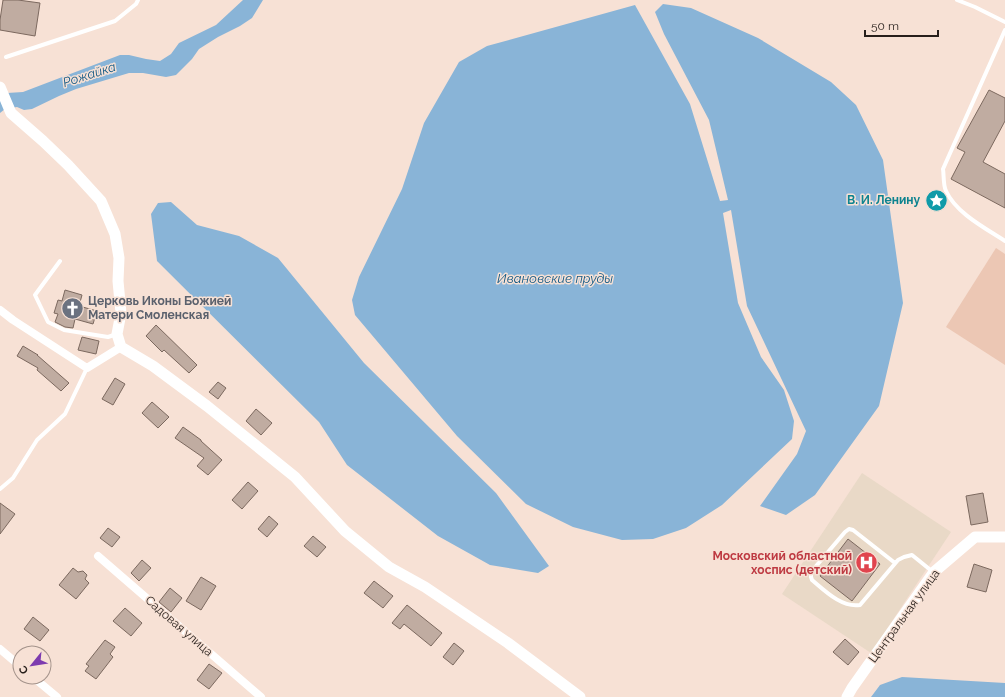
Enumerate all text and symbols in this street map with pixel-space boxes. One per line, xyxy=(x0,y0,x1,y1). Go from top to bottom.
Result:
scale bar xyxy=(865,12,938,38)
text: 50 m xyxy=(871,19,899,33)
water label: Рожайка xyxy=(61,59,118,90)
place icon: В. И. Ленину xyxy=(923,187,949,213)
place label: В. И. Ленину xyxy=(847,193,920,207)
water label: Ивановские пруды xyxy=(497,271,613,286)
place label: Церковь Иконы Божией Матери Смоленская xyxy=(88,294,231,322)
church icon: Церковь Иконы Божией Матери Смоленская xyxy=(59,295,85,321)
place label: Московский областной хоспис (детский) xyxy=(713,549,852,577)
hospital icon: Московский областной хоспис (детский) xyxy=(854,550,880,576)
street label: Центральная улица xyxy=(866,567,942,665)
street label: Садовая улица xyxy=(142,593,216,659)
north arrow xyxy=(12,645,52,685)
text: С xyxy=(16,663,31,676)

